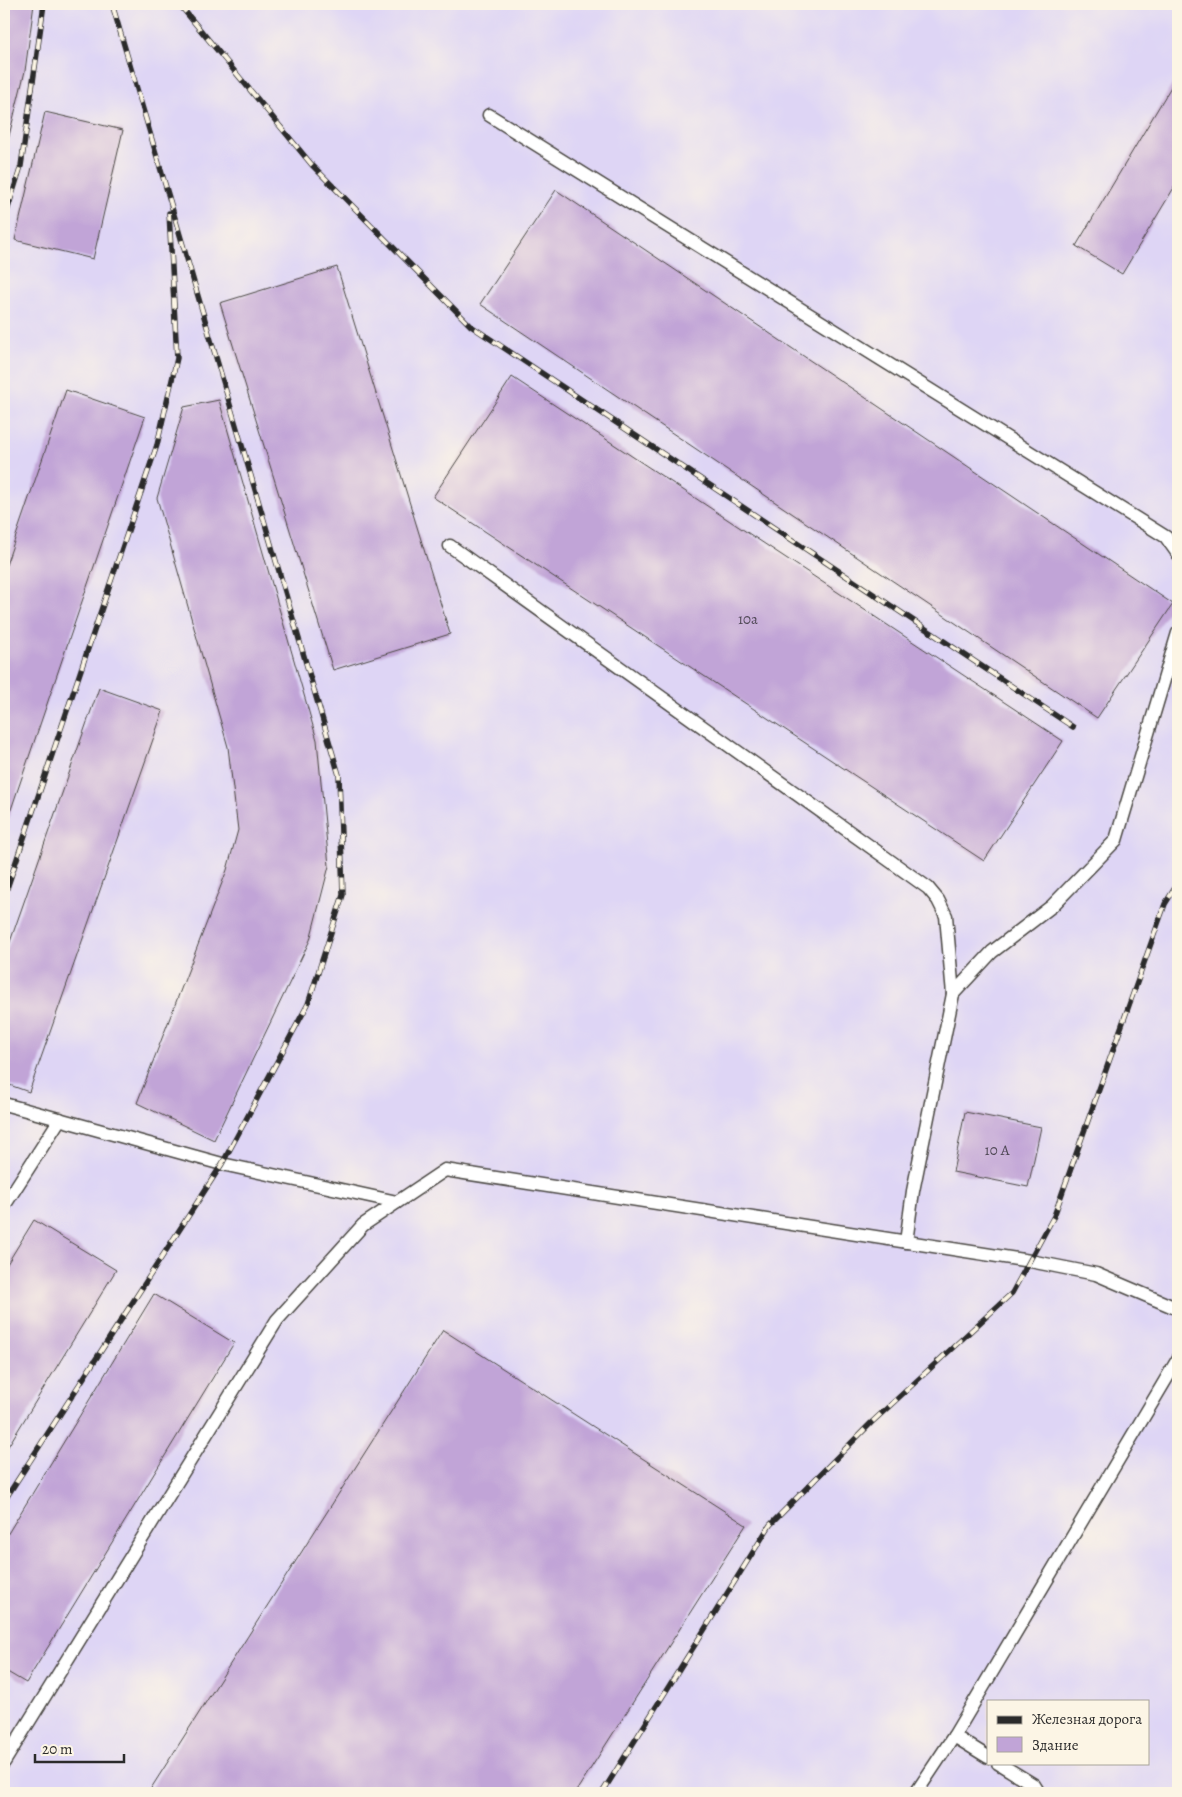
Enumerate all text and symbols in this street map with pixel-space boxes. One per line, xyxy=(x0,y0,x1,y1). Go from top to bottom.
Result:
house number: 10а xyxy=(738,609,758,629)
house number: 10 А xyxy=(985,1140,1010,1160)
legend xyxy=(987,1700,1150,1764)
text: Железная дорога xyxy=(1032,1709,1142,1729)
scale bar xyxy=(35,1732,124,1764)
text: Здание xyxy=(1032,1735,1079,1755)
text: 20 m xyxy=(42,1739,73,1759)

